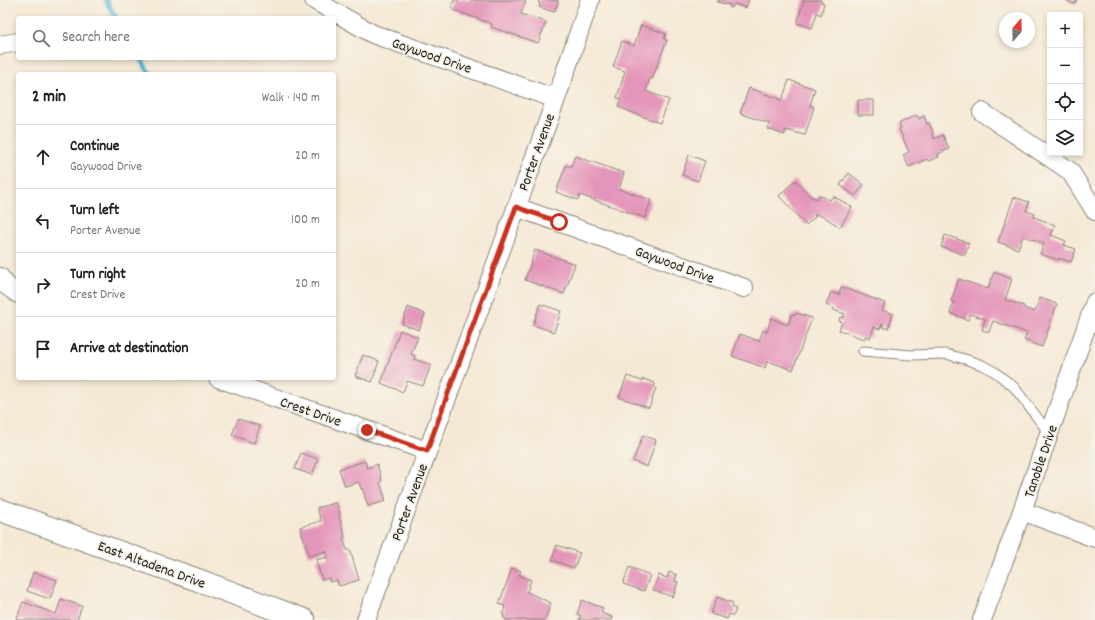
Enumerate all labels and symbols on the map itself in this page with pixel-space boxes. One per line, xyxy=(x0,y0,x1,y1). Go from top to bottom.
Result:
north arrow xyxy=(999,12,1035,48)
street label: Gaywood Drive xyxy=(388,33,475,81)
street label: Porter Avenue xyxy=(514,110,562,195)
route start xyxy=(550,213,568,231)
street label: Gaywood Drive xyxy=(632,241,717,291)
street label: Crest Drive xyxy=(277,392,344,434)
route end xyxy=(358,421,376,439)
street label: Tanoble Drive xyxy=(1019,422,1065,501)
street label: Porter Avenue xyxy=(387,460,435,545)
street label: East Altadena Drive xyxy=(94,536,209,596)

